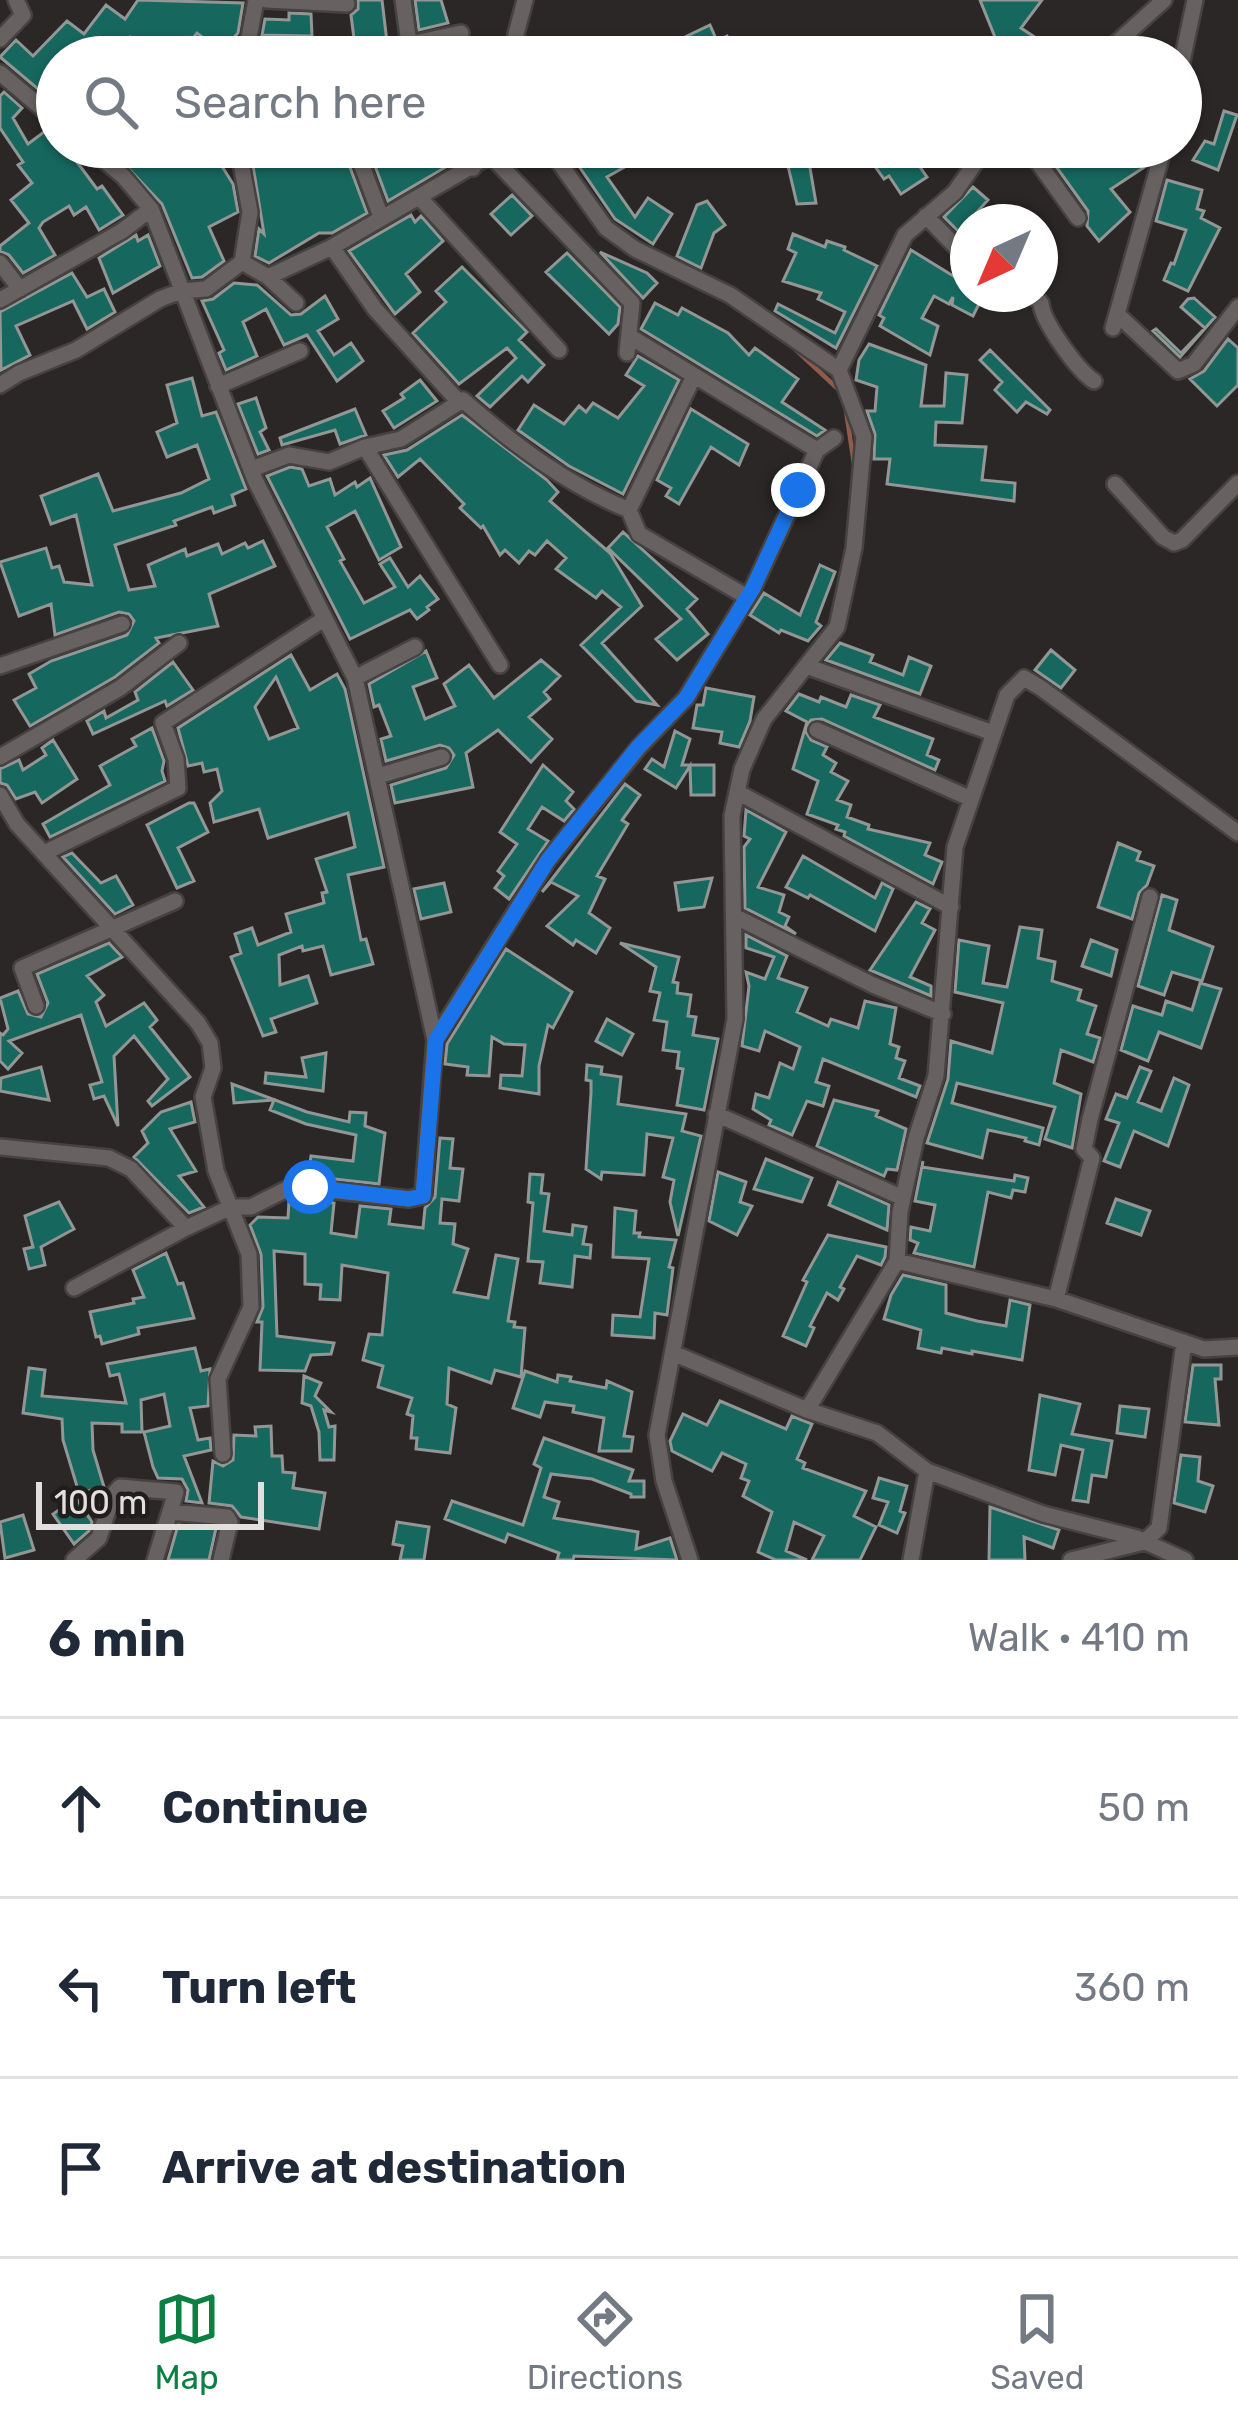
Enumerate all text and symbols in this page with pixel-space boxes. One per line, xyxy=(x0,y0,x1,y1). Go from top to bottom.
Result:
search box xyxy=(36,36,1202,168)
icon: search xyxy=(78,69,144,135)
text: Search here xyxy=(174,76,426,129)
north arrow xyxy=(950,204,1058,312)
route end xyxy=(771,463,825,517)
route start xyxy=(283,1160,337,1214)
scale bar xyxy=(36,1476,264,1529)
text: 100 m xyxy=(54,1483,147,1522)
text: 6 min xyxy=(48,1608,186,1669)
text: Walk · 410 m xyxy=(968,1615,1190,1661)
icon: ahead xyxy=(48,1775,114,1841)
text: Continue xyxy=(162,1781,368,1834)
text: 50 m xyxy=(1098,1785,1190,1831)
icon: left xyxy=(48,1955,114,2021)
text: Turn left xyxy=(162,1961,356,2014)
text: 360 m xyxy=(1074,1965,1190,2011)
icon: arrive xyxy=(48,2135,114,2201)
text: Arrive at destination xyxy=(162,2141,627,2194)
tab: Map xyxy=(154,2286,220,2397)
tab: Directions xyxy=(527,2286,683,2397)
tab: Saved xyxy=(990,2286,1084,2397)

